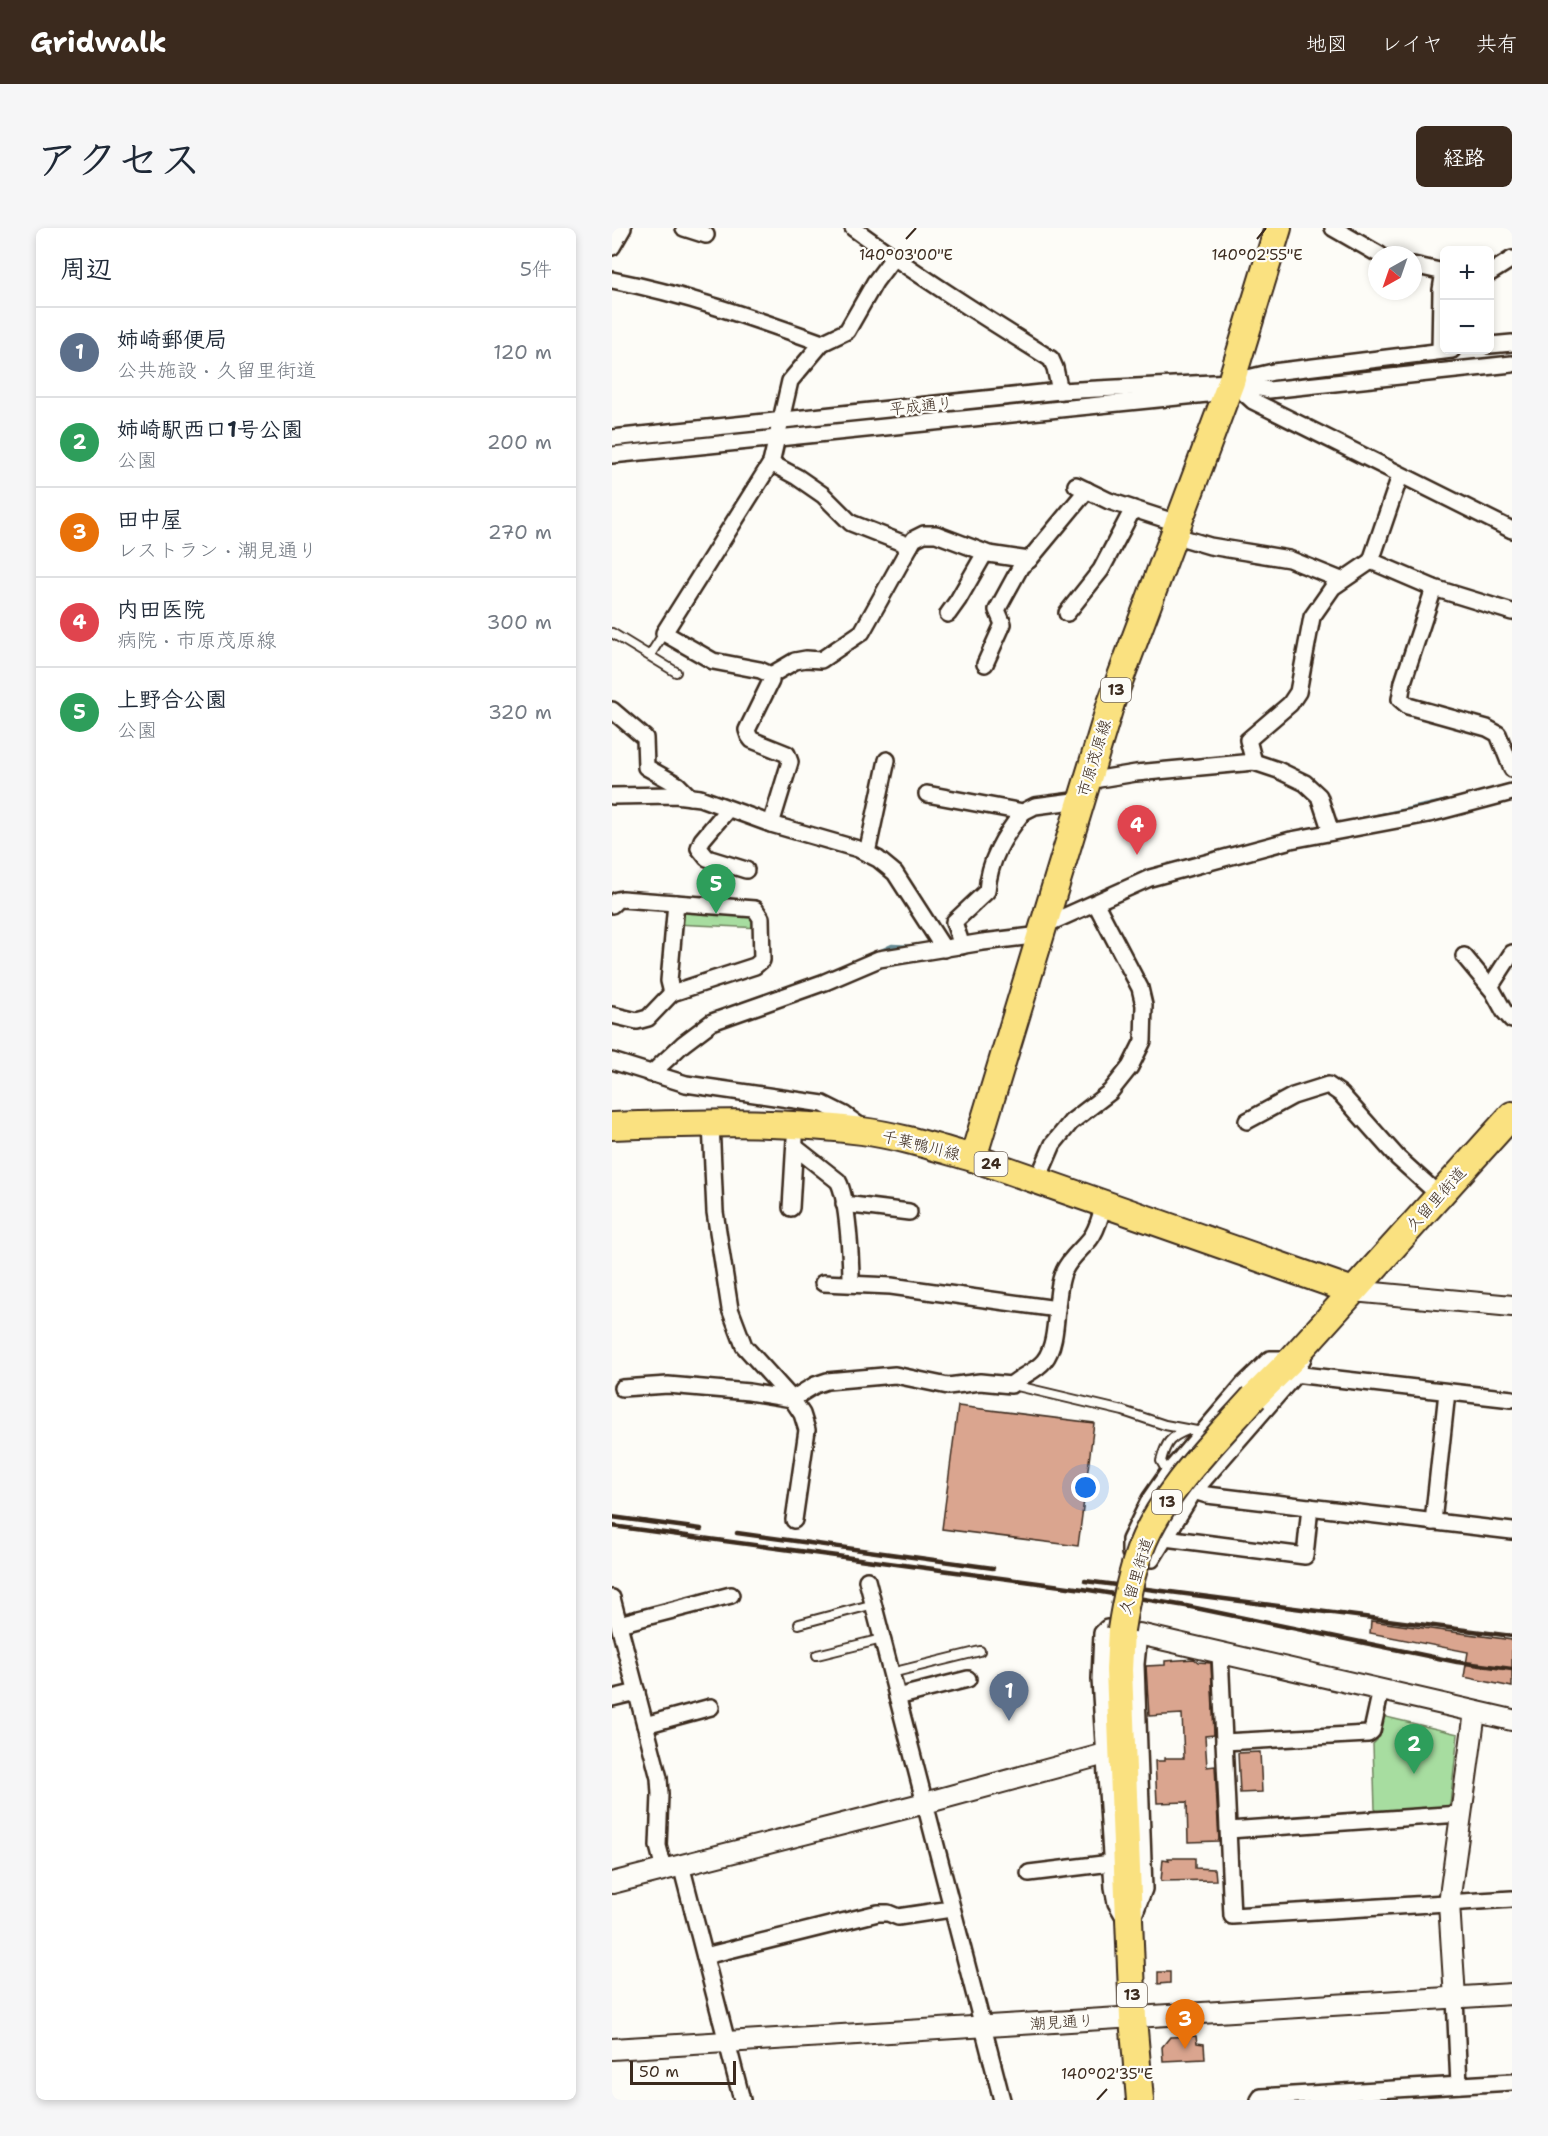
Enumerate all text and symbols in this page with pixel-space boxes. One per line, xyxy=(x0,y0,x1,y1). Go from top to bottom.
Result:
text: Gridwalk xyxy=(30,23,167,61)
text: 地図 xyxy=(1306,30,1348,58)
text: レイヤ xyxy=(1381,30,1443,58)
text: 共有 xyxy=(1476,30,1518,58)
button: 経路 xyxy=(1416,126,1512,187)
text: アクセス xyxy=(36,131,201,187)
text: 140°03'00"E xyxy=(859,245,953,265)
text: 140°02'55"E xyxy=(1211,245,1303,265)
north arrow xyxy=(1368,246,1422,300)
map controls xyxy=(1440,246,1494,354)
button: + xyxy=(1440,246,1494,300)
text: 周辺 xyxy=(60,251,112,286)
text: 5件 xyxy=(520,256,552,282)
button: − xyxy=(1440,300,1494,354)
text: 姉崎郵便局 xyxy=(117,325,227,354)
text: 1 xyxy=(75,339,84,365)
text: 120 m xyxy=(493,339,552,365)
text: 公共施設 · 久留里街道 xyxy=(117,357,316,383)
street label: 平成通り xyxy=(888,392,954,420)
text: 姉崎駅西口1号公園 xyxy=(117,415,303,444)
text: 2 xyxy=(73,429,87,455)
text: 200 m xyxy=(487,429,552,455)
text: 公園 xyxy=(117,447,157,473)
text: 田中屋 xyxy=(117,505,183,534)
text: 3 xyxy=(73,519,87,545)
text: 270 m xyxy=(488,519,552,545)
text: レストラン · 潮見通り xyxy=(117,537,318,563)
text: 内田医院 xyxy=(117,595,205,624)
text: 4 xyxy=(73,609,87,635)
text: 300 m xyxy=(486,609,552,635)
text: 病院 · 市原茂原線 xyxy=(117,627,276,653)
road number: 13 xyxy=(1101,678,1131,702)
text: 上野合公園 xyxy=(117,685,227,714)
text: 5 xyxy=(73,699,86,725)
text: 320 m xyxy=(488,699,552,725)
text: 公園 xyxy=(117,717,157,743)
street label: 市原茂原線 xyxy=(1072,717,1116,799)
pin: 4 xyxy=(1118,806,1156,855)
pin: 5 xyxy=(696,864,736,914)
street label: 千葉鴨川線 xyxy=(880,1125,962,1165)
road number: 24 xyxy=(974,1152,1007,1176)
street label: 久留里街道 xyxy=(1401,1162,1471,1236)
your location xyxy=(1071,1473,1100,1502)
road number: 13 xyxy=(1152,1490,1182,1514)
street label: 久留里街道 xyxy=(1114,1535,1158,1617)
pin: 1 xyxy=(990,1672,1028,1721)
pin: 2 xyxy=(1394,1724,1434,1774)
road number: 13 xyxy=(1117,1983,1147,2007)
pin: 3 xyxy=(1166,2000,1204,2049)
street label: 潮見通り xyxy=(1029,2010,1095,2034)
scale bar xyxy=(630,2058,736,2086)
text: 50 m xyxy=(639,2061,679,2082)
text: 140°02'35"E xyxy=(1061,2064,1153,2084)

